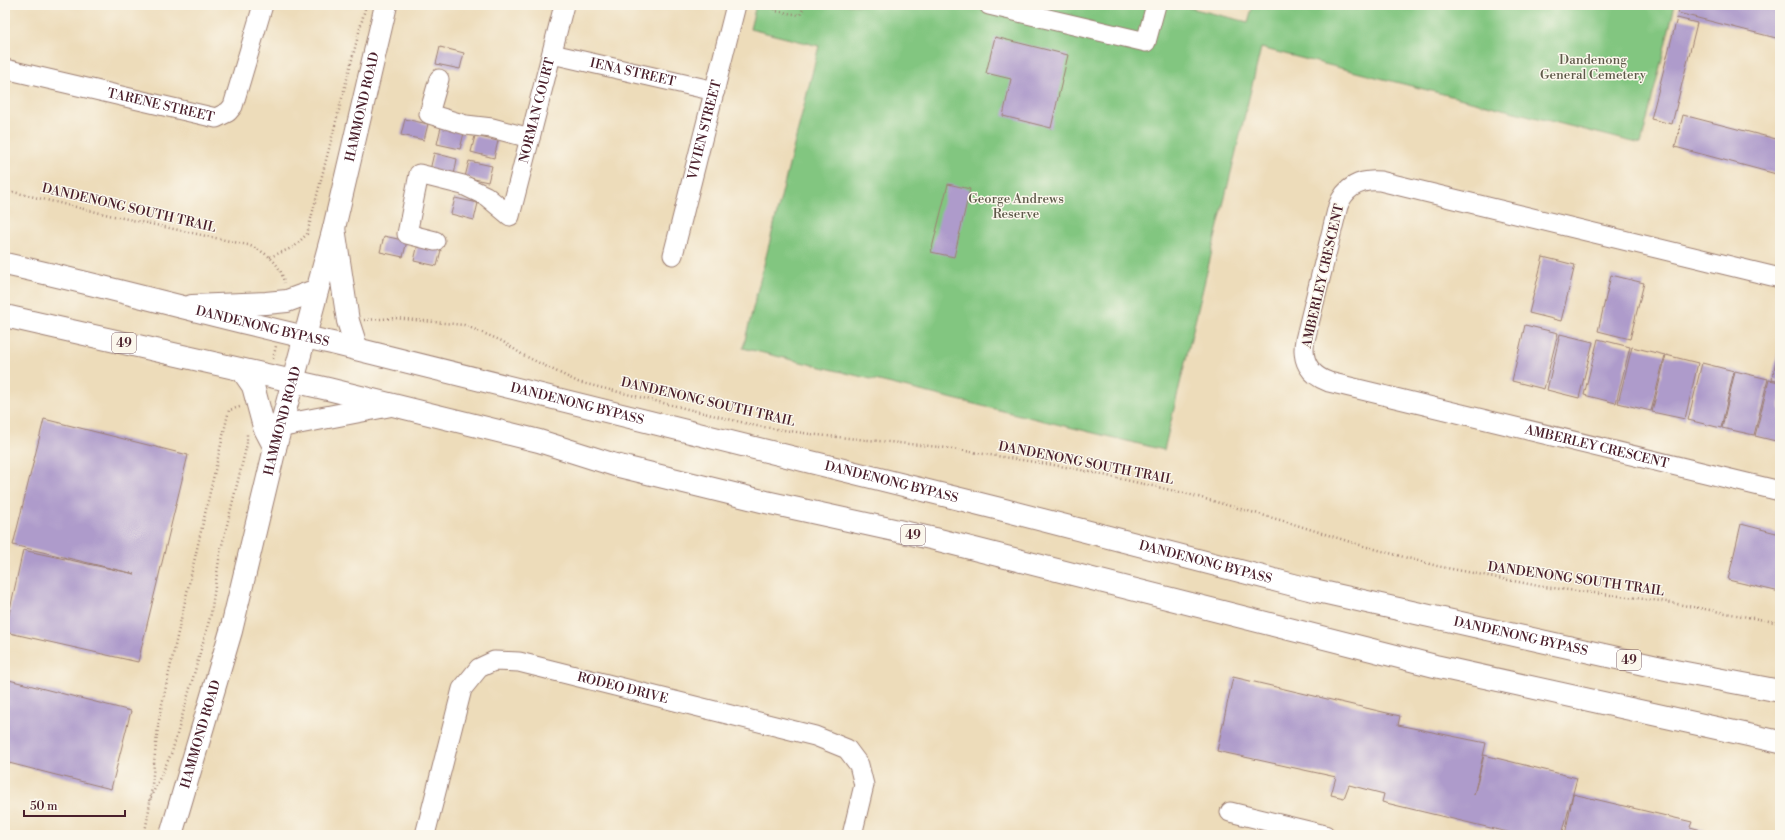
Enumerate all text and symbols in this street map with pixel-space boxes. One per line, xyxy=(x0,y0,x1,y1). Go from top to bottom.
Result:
street label: HAMMOND ROAD xyxy=(342,50,383,163)
park label: Dandenong General Cemetery xyxy=(1540,52,1647,83)
street label: IENA STREET xyxy=(588,55,677,90)
street label: NORMAN COURT xyxy=(516,56,558,165)
street label: VIVIEN STREET xyxy=(684,78,725,182)
street label: TARENE STREET xyxy=(106,85,216,125)
street label: DANDENONG SOUTH TRAIL xyxy=(40,180,218,236)
park label: George Andrews Reserve xyxy=(968,191,1064,222)
street label: AMBERLEY CRESCENT xyxy=(1298,202,1347,351)
street label: DANDENONG BYPASS xyxy=(194,303,331,350)
road number: 49 xyxy=(112,333,136,353)
street label: HAMMOND ROAD xyxy=(261,365,305,477)
street label: DANDENONG SOUTH TRAIL xyxy=(619,374,797,430)
street label: DANDENONG BYPASS xyxy=(509,380,646,428)
street label: AMBERLEY CRESCENT xyxy=(1522,421,1671,472)
street label: DANDENONG SOUTH TRAIL xyxy=(997,438,1175,488)
street label: DANDENONG BYPASS xyxy=(823,458,960,506)
road number: 49 xyxy=(901,525,925,545)
street label: DANDENONG BYPASS xyxy=(1137,537,1274,587)
street label: DANDENONG SOUTH TRAIL xyxy=(1487,559,1666,599)
street label: DANDENONG BYPASS xyxy=(1452,614,1589,659)
road number: 49 xyxy=(1617,650,1641,670)
street label: RODEO DRIVE xyxy=(575,669,670,707)
street label: HAMMOND ROAD xyxy=(177,678,224,790)
scale bar xyxy=(24,792,125,818)
text: 50 m xyxy=(30,799,58,814)

